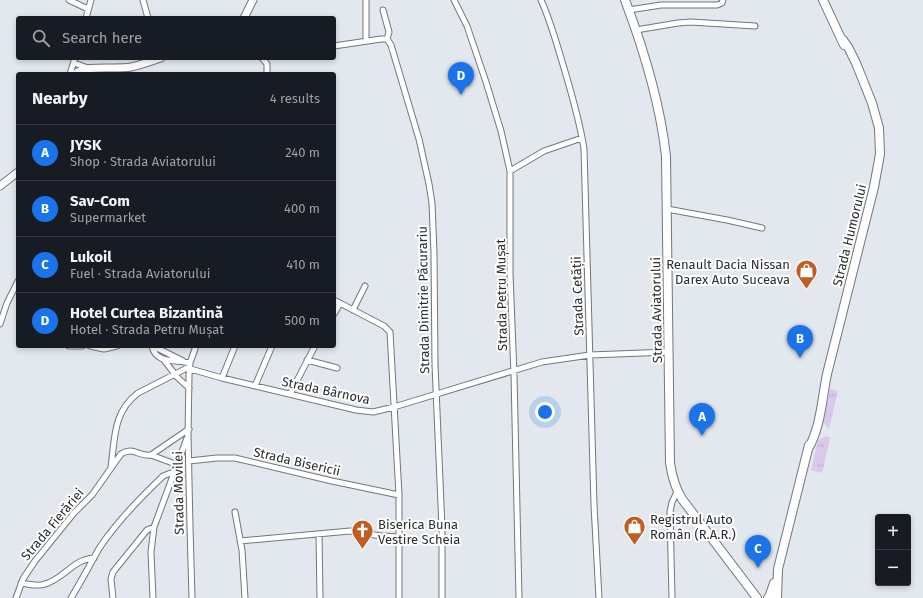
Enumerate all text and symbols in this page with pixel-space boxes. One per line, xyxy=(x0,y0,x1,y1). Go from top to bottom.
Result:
search box xyxy=(16,16,336,60)
icon: search xyxy=(30,27,52,49)
text: Search here xyxy=(62,29,142,47)
pin: D xyxy=(448,62,474,95)
text: Nearby xyxy=(32,88,87,109)
text: 4 results xyxy=(270,91,320,106)
text: JYSK xyxy=(70,136,101,154)
text: A xyxy=(41,145,49,160)
text: 240 m xyxy=(285,145,320,160)
text: Shop · Strada Aviatorului xyxy=(70,154,216,169)
street label: Strada Humorului xyxy=(830,183,869,288)
text: Sav-Com xyxy=(70,192,130,210)
text: B xyxy=(41,201,49,216)
text: 400 m xyxy=(284,201,320,216)
text: Supermarket xyxy=(70,210,146,225)
street label: Strada Dimitrie Păcurariu xyxy=(415,226,432,374)
street label: Strada Petru Mușat xyxy=(493,239,511,351)
text: Lukoil xyxy=(70,248,112,266)
street label: Strada Cetății xyxy=(569,256,587,336)
text: C xyxy=(41,257,49,272)
text: 410 m xyxy=(286,257,320,272)
street label: Strada Aviatorului xyxy=(648,257,665,363)
place label: Renault Dacia Nissan Darex Auto Suceava xyxy=(666,257,790,287)
shop icon: Renault Dacia Nissan Darex Auto Suceava xyxy=(793,258,819,291)
text: Fuel · Strada Aviatorului xyxy=(70,266,210,281)
text: Hotel Curtea Bizantină xyxy=(70,304,223,322)
text: D xyxy=(41,313,49,328)
text: 500 m xyxy=(284,313,320,328)
text: Hotel · Strada Petru Mușat xyxy=(70,322,224,337)
pin: B xyxy=(787,325,813,358)
street label: Strada Bârnova xyxy=(280,374,372,407)
your location xyxy=(535,402,555,422)
pin: A xyxy=(689,403,715,436)
street label: Strada Bisericii xyxy=(252,444,342,479)
street label: Strada Movilei xyxy=(170,451,187,535)
street label: Strada Fierăriei xyxy=(18,485,87,563)
place label: Registrul Auto Român (R.A.R.) xyxy=(650,512,736,542)
shop icon: Registrul Auto Român (R.A.R.) xyxy=(622,513,648,546)
map controls xyxy=(875,514,911,586)
button: + xyxy=(875,514,911,550)
place label: Biserica Buna Vestire Scheia xyxy=(378,517,460,547)
church icon: Biserica Buna Vestire Scheia xyxy=(349,518,375,551)
pin: C xyxy=(745,535,771,568)
button: − xyxy=(875,550,911,586)

